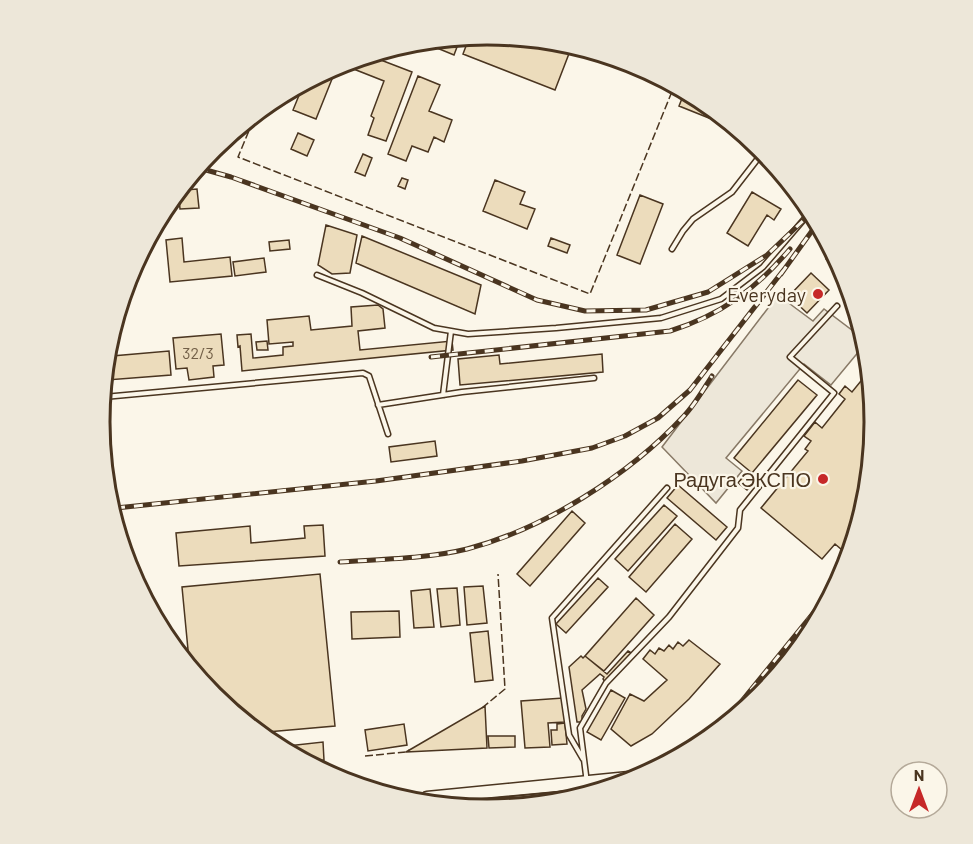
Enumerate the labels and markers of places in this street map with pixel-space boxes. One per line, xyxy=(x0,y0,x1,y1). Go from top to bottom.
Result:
place label: Everyday xyxy=(727,282,806,306)
marker: Everyday xyxy=(811,287,825,301)
place label: Радуга ЭКСПО xyxy=(673,467,811,491)
marker: Радуга ЭКСПО xyxy=(816,472,830,486)

